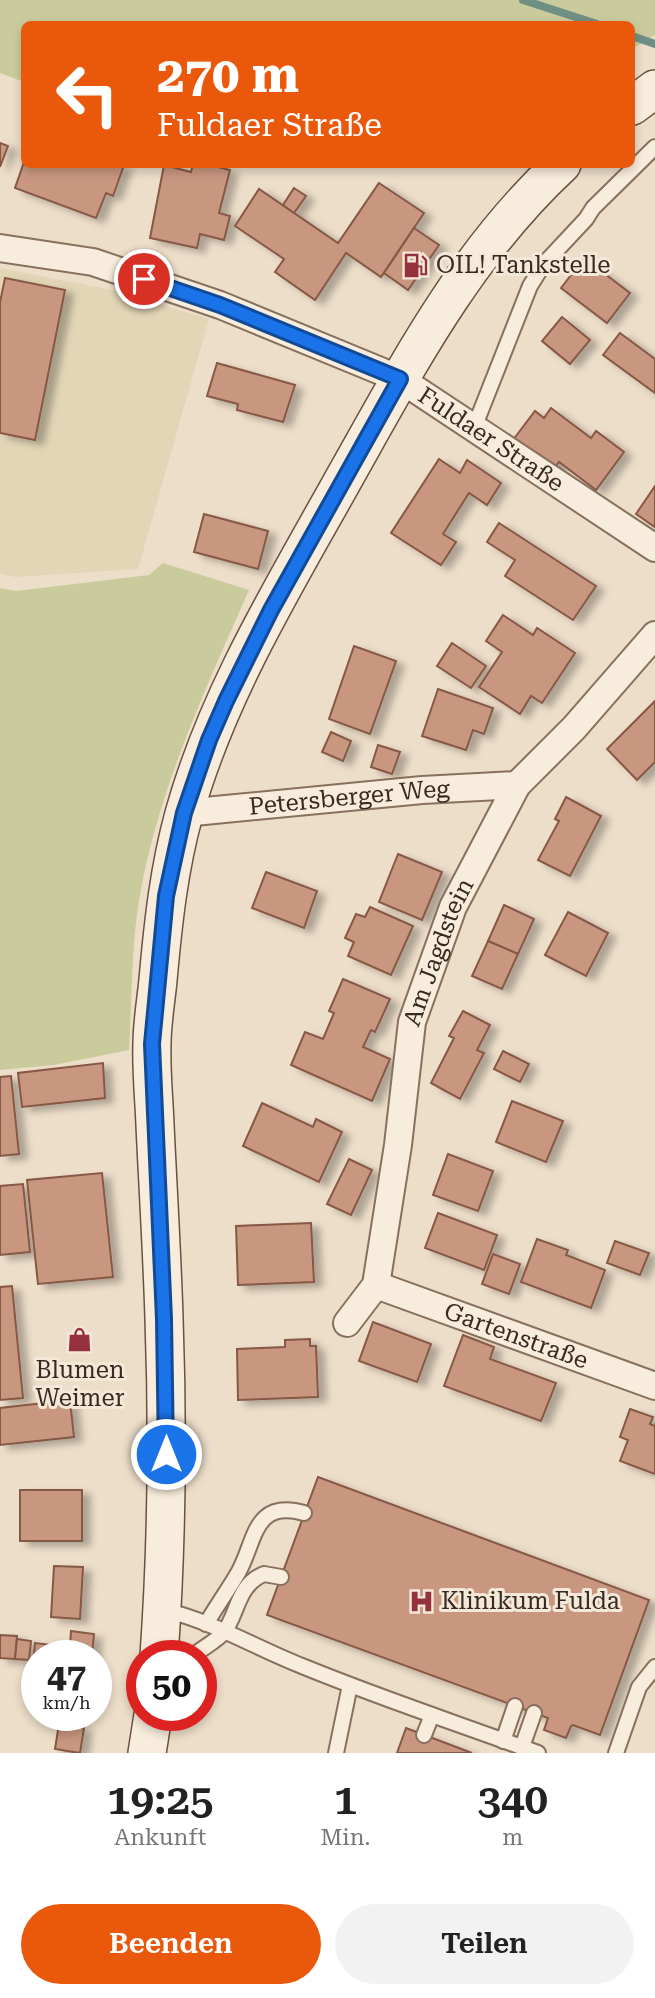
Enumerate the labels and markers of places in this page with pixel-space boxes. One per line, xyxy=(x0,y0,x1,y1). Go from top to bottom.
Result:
pin xyxy=(114,249,174,309)
fuel station icon: OIL! Tankstelle xyxy=(402,251,430,279)
place label: OIL! Tankstelle xyxy=(436,251,610,279)
shop icon: Blumen Weimer xyxy=(66,1325,94,1353)
place label: Blumen Weimer xyxy=(35,1356,125,1412)
hospital icon: Klinikum Fulda xyxy=(407,1587,435,1615)
place label: Klinikum Fulda xyxy=(441,1587,620,1615)

